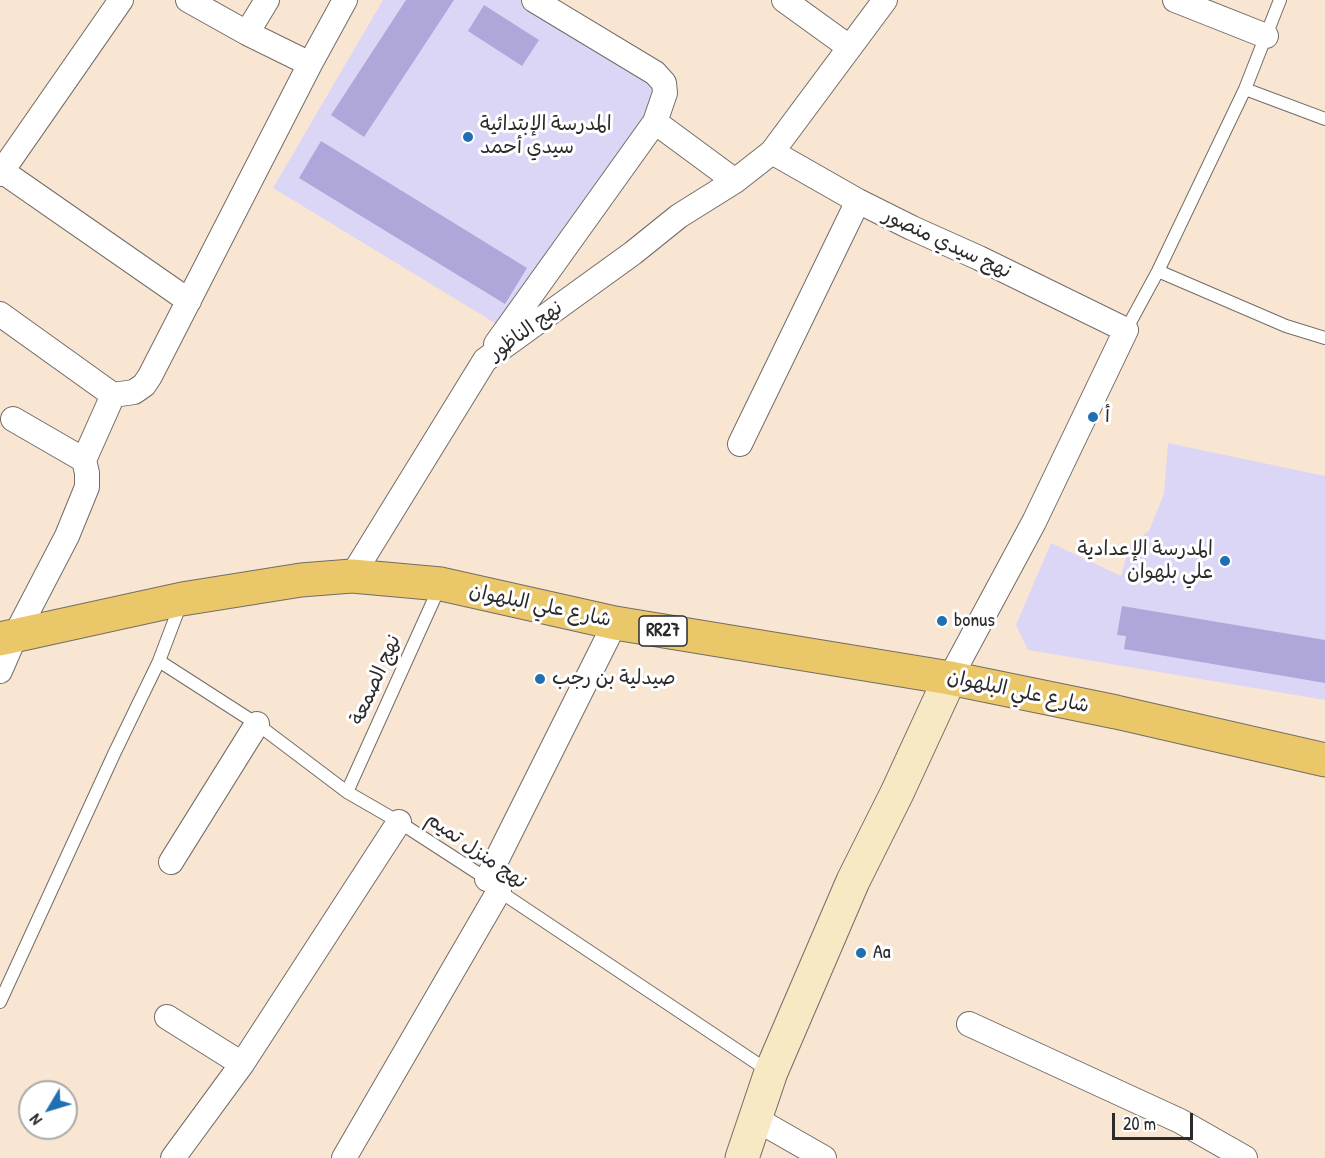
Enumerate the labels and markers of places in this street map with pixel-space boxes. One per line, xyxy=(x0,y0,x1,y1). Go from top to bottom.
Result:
place label: المدرسة الإبتدائية سيدي أحمد xyxy=(480,113,612,160)
marker: المدرسة الإبتدائية سيدي أحمد xyxy=(461,130,475,144)
place label: أ xyxy=(1105,405,1110,429)
marker: أ xyxy=(1086,410,1100,424)
place label: المدرسة الإعدادية علي بلهوان xyxy=(1077,538,1213,585)
marker: المدرسة الإعدادية علي بلهوان xyxy=(1218,554,1232,568)
place label: bonus xyxy=(954,609,995,633)
marker: bonus xyxy=(935,614,949,628)
place label: صيدلية بن رجب xyxy=(552,667,676,691)
marker: صيدلية بن رجب xyxy=(533,672,547,686)
place label: Aa xyxy=(873,941,891,965)
marker: Aa xyxy=(854,946,868,960)

